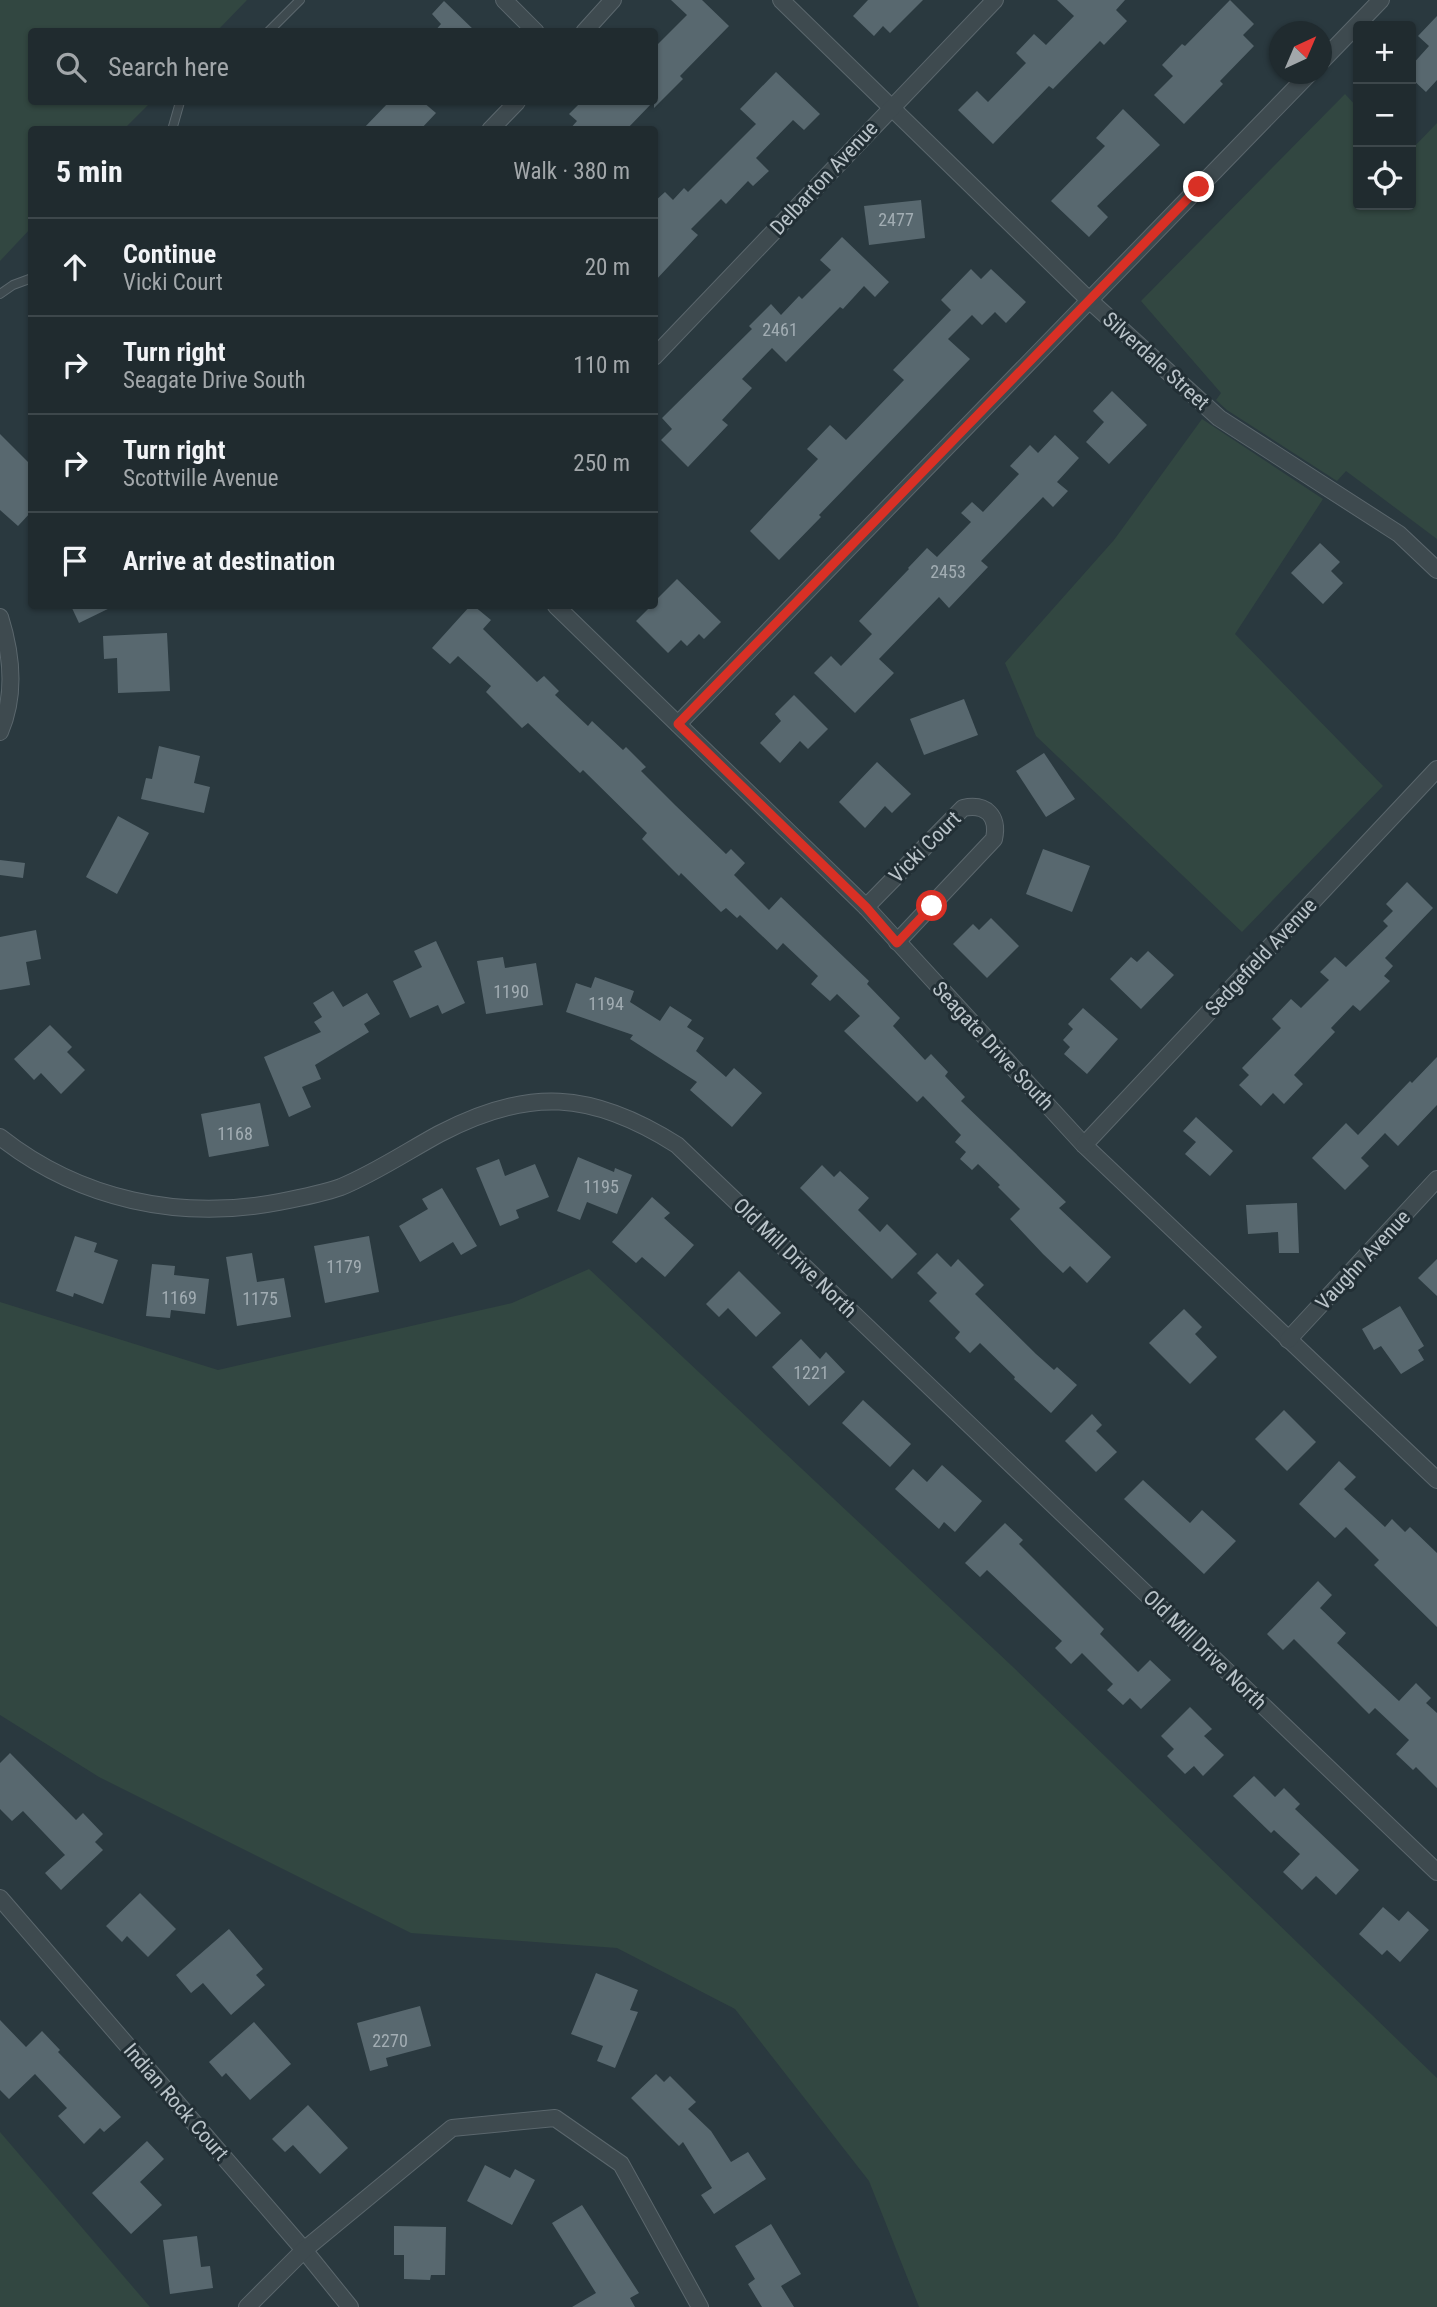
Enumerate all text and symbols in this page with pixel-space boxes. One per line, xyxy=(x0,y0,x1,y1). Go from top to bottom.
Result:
north arrow xyxy=(1269,21,1332,84)
map controls xyxy=(1353,21,1416,210)
button: + xyxy=(1353,21,1416,84)
search box xyxy=(28,28,658,105)
icon: search xyxy=(52,48,90,86)
text: Search here xyxy=(108,52,229,82)
button: − xyxy=(1353,84,1416,147)
street label: Delbarton Avenue xyxy=(765,116,883,240)
button: locate xyxy=(1353,147,1416,210)
text: 5 min xyxy=(56,154,123,189)
text: Walk · 380 m xyxy=(513,158,630,185)
route end xyxy=(1183,171,1214,202)
house number: 2477 xyxy=(878,209,914,230)
text: Continue xyxy=(123,239,216,269)
icon: ahead xyxy=(56,248,94,286)
text: 20 m xyxy=(585,254,630,281)
text: Vicki Court xyxy=(123,269,223,296)
street label: Silverdale Street xyxy=(1098,307,1214,415)
house number: 2461 xyxy=(762,319,798,340)
text: Turn right xyxy=(123,337,225,367)
icon: right xyxy=(56,346,94,384)
text: 110 m xyxy=(573,352,630,379)
text: Seagate Drive South xyxy=(123,367,306,394)
text: Turn right xyxy=(123,435,225,465)
icon: right xyxy=(56,444,94,482)
text: 250 m xyxy=(573,450,630,477)
text: Scottville Avenue xyxy=(123,465,279,492)
icon: arrive xyxy=(56,542,94,580)
text: Arrive at destination xyxy=(123,546,335,576)
house number: 2453 xyxy=(930,561,966,582)
street label: Vicki Court xyxy=(884,806,966,888)
route start xyxy=(916,890,947,921)
street label: Sedgefield Avenue xyxy=(1200,893,1322,1021)
street label: Seagate Drive South xyxy=(927,977,1059,1115)
house number: 1190 xyxy=(493,981,529,1002)
house number: 1194 xyxy=(588,993,624,1014)
house number: 1168 xyxy=(217,1123,253,1144)
house number: 1195 xyxy=(583,1176,619,1197)
street label: Old Mill Drive North xyxy=(729,1193,861,1323)
street label: Vaughn Avenue xyxy=(1311,1205,1415,1315)
house number: 1179 xyxy=(326,1256,362,1277)
house number: 1169 xyxy=(161,1287,197,1308)
house number: 1175 xyxy=(242,1288,278,1309)
house number: 1221 xyxy=(793,1362,829,1383)
street label: Old Mill Drive North xyxy=(1139,1585,1271,1715)
house number: 2270 xyxy=(372,2030,408,2051)
street label: Indian Rock Court xyxy=(119,2039,233,2165)

